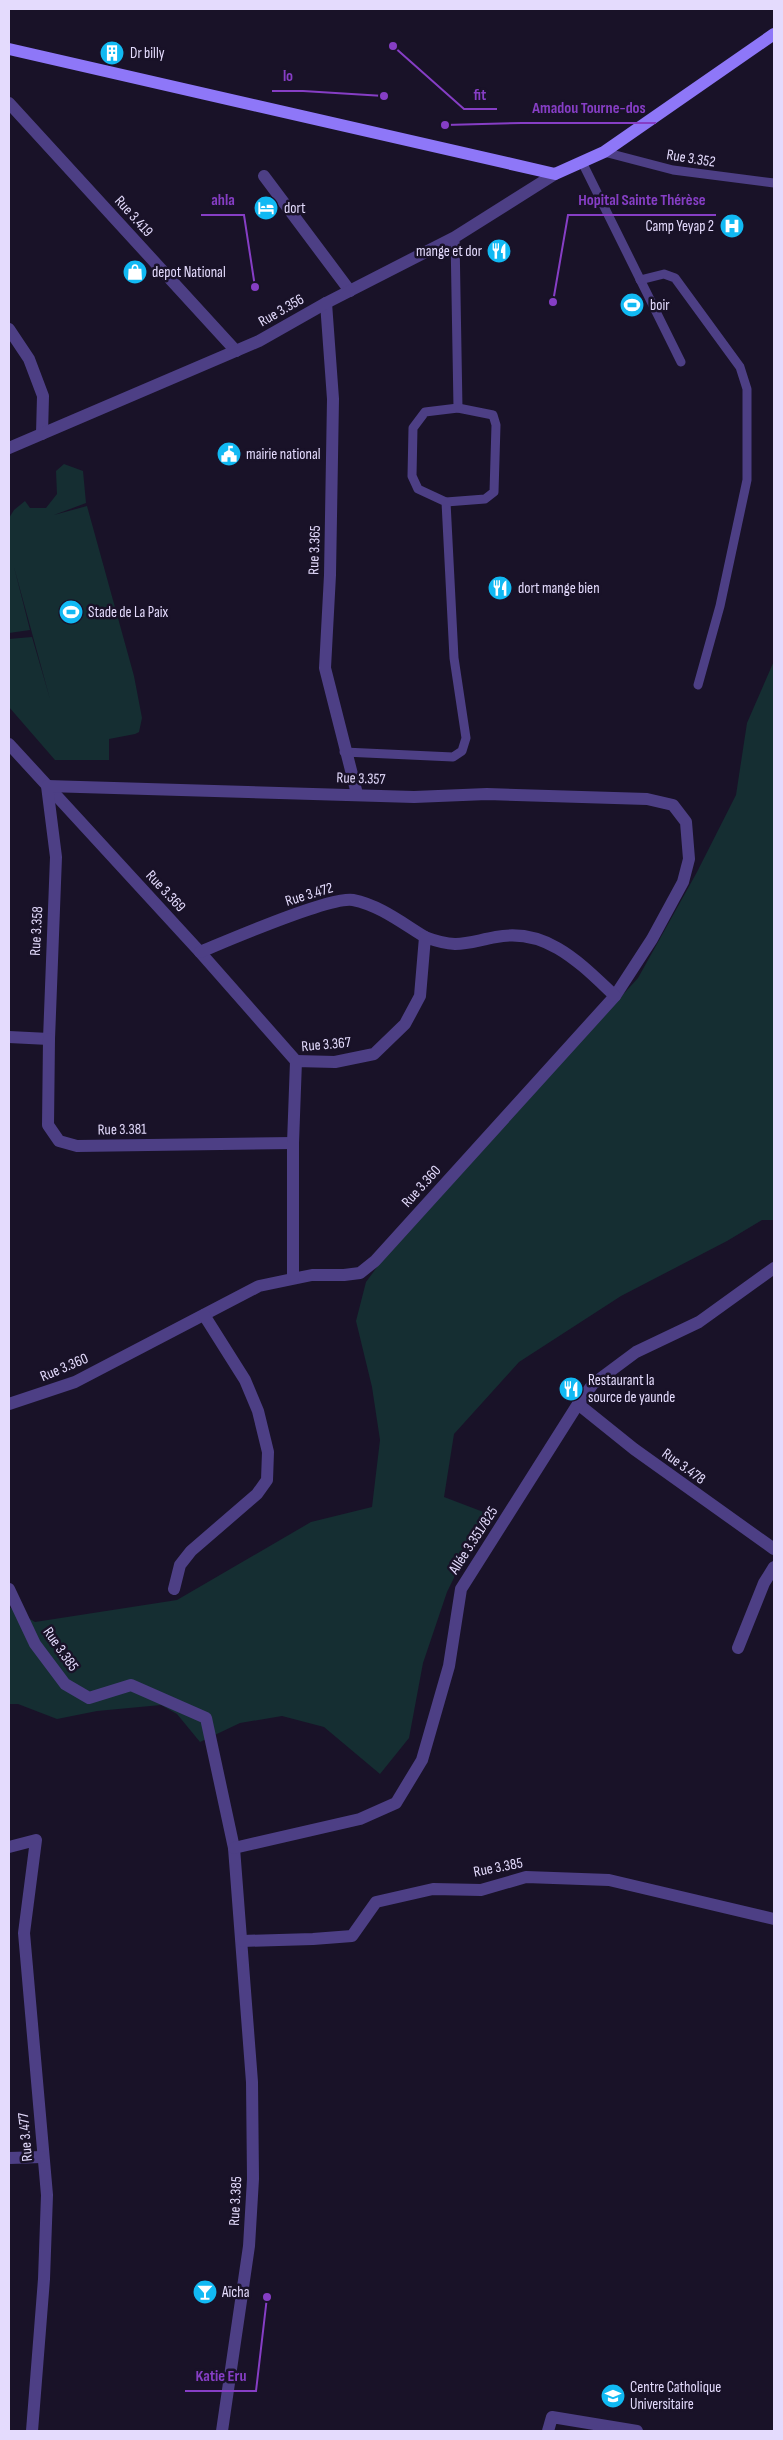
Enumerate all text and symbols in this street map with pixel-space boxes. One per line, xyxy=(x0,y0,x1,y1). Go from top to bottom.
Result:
building icon: Dr billy xyxy=(99,40,125,66)
place label: Dr billy xyxy=(130,44,165,63)
callout: lo xyxy=(272,60,303,91)
text: lo xyxy=(283,67,293,86)
callout: fit xyxy=(464,78,497,109)
text: fit xyxy=(474,86,486,105)
callout: Amadou Tourne-dos xyxy=(522,92,656,123)
text: Amadou Tourne-dos xyxy=(531,99,646,118)
street label: Rue 3.352 xyxy=(665,145,717,172)
callout: ahla xyxy=(201,184,244,215)
callout: Hopital Sainte Thérèse xyxy=(568,184,716,215)
text: ahla xyxy=(211,191,235,210)
text: Hopital Sainte Thérèse xyxy=(578,191,706,210)
street label: Rue 3.419 xyxy=(110,192,157,241)
hotel icon: dort xyxy=(253,195,279,221)
place label: dort xyxy=(284,199,306,218)
hospital icon: Camp Yeyap 2 xyxy=(719,213,745,239)
place label: Camp Yeyap 2 xyxy=(645,217,714,236)
restaurant icon: mange et dor xyxy=(486,238,512,264)
place label: mange et dor xyxy=(416,242,483,261)
shop icon: depot National xyxy=(122,259,148,285)
place label: depot National xyxy=(152,263,226,282)
street label: Rue 3.356 xyxy=(255,290,307,331)
sports icon: boir xyxy=(619,292,645,318)
place label: boir xyxy=(650,296,670,315)
public building icon: mairie national xyxy=(216,441,242,467)
place label: mairie national xyxy=(246,445,320,464)
street label: Rue 3.365 xyxy=(304,525,325,575)
restaurant icon: dort mange bien xyxy=(487,575,513,601)
place label: dort mange bien xyxy=(518,579,600,598)
sports icon: Stade de La Paix xyxy=(58,599,84,625)
place label: Stade de La Paix xyxy=(88,603,168,622)
street label: Rue 3.357 xyxy=(336,768,386,789)
street label: Rue 3.369 xyxy=(142,867,190,916)
street label: Rue 3.472 xyxy=(283,878,335,911)
street label: Rue 3.358 xyxy=(26,906,47,956)
street label: Rue 3.367 xyxy=(301,1033,352,1056)
street label: Rue 3.381 xyxy=(97,1120,147,1139)
street label: Rue 3.360 xyxy=(397,1161,445,1211)
street label: Rue 3.360 xyxy=(37,1349,91,1386)
place label: Restaurant la source de yaunde xyxy=(588,1371,675,1407)
restaurant icon: Restaurant la source de yaunde xyxy=(558,1376,584,1402)
street label: Rue 3.478 xyxy=(658,1444,709,1489)
street label: Allée 3.351/825 xyxy=(444,1503,502,1579)
street label: Rue 3.385 xyxy=(39,1624,83,1675)
street label: Rue 3.385 xyxy=(472,1853,524,1882)
street label: Rue 3.477 xyxy=(14,2112,37,2162)
street label: Rue 3.385 xyxy=(225,2176,246,2226)
bar icon: Aïcha xyxy=(192,2279,218,2305)
place label: Aïcha xyxy=(221,2283,250,2302)
callout: Katie Eru xyxy=(185,2360,256,2391)
text: Katie Eru xyxy=(196,2367,246,2386)
place label: Centre Catholique Universitaire xyxy=(630,2378,721,2414)
school or university icon: Centre Catholique Universitaire xyxy=(600,2383,626,2409)

